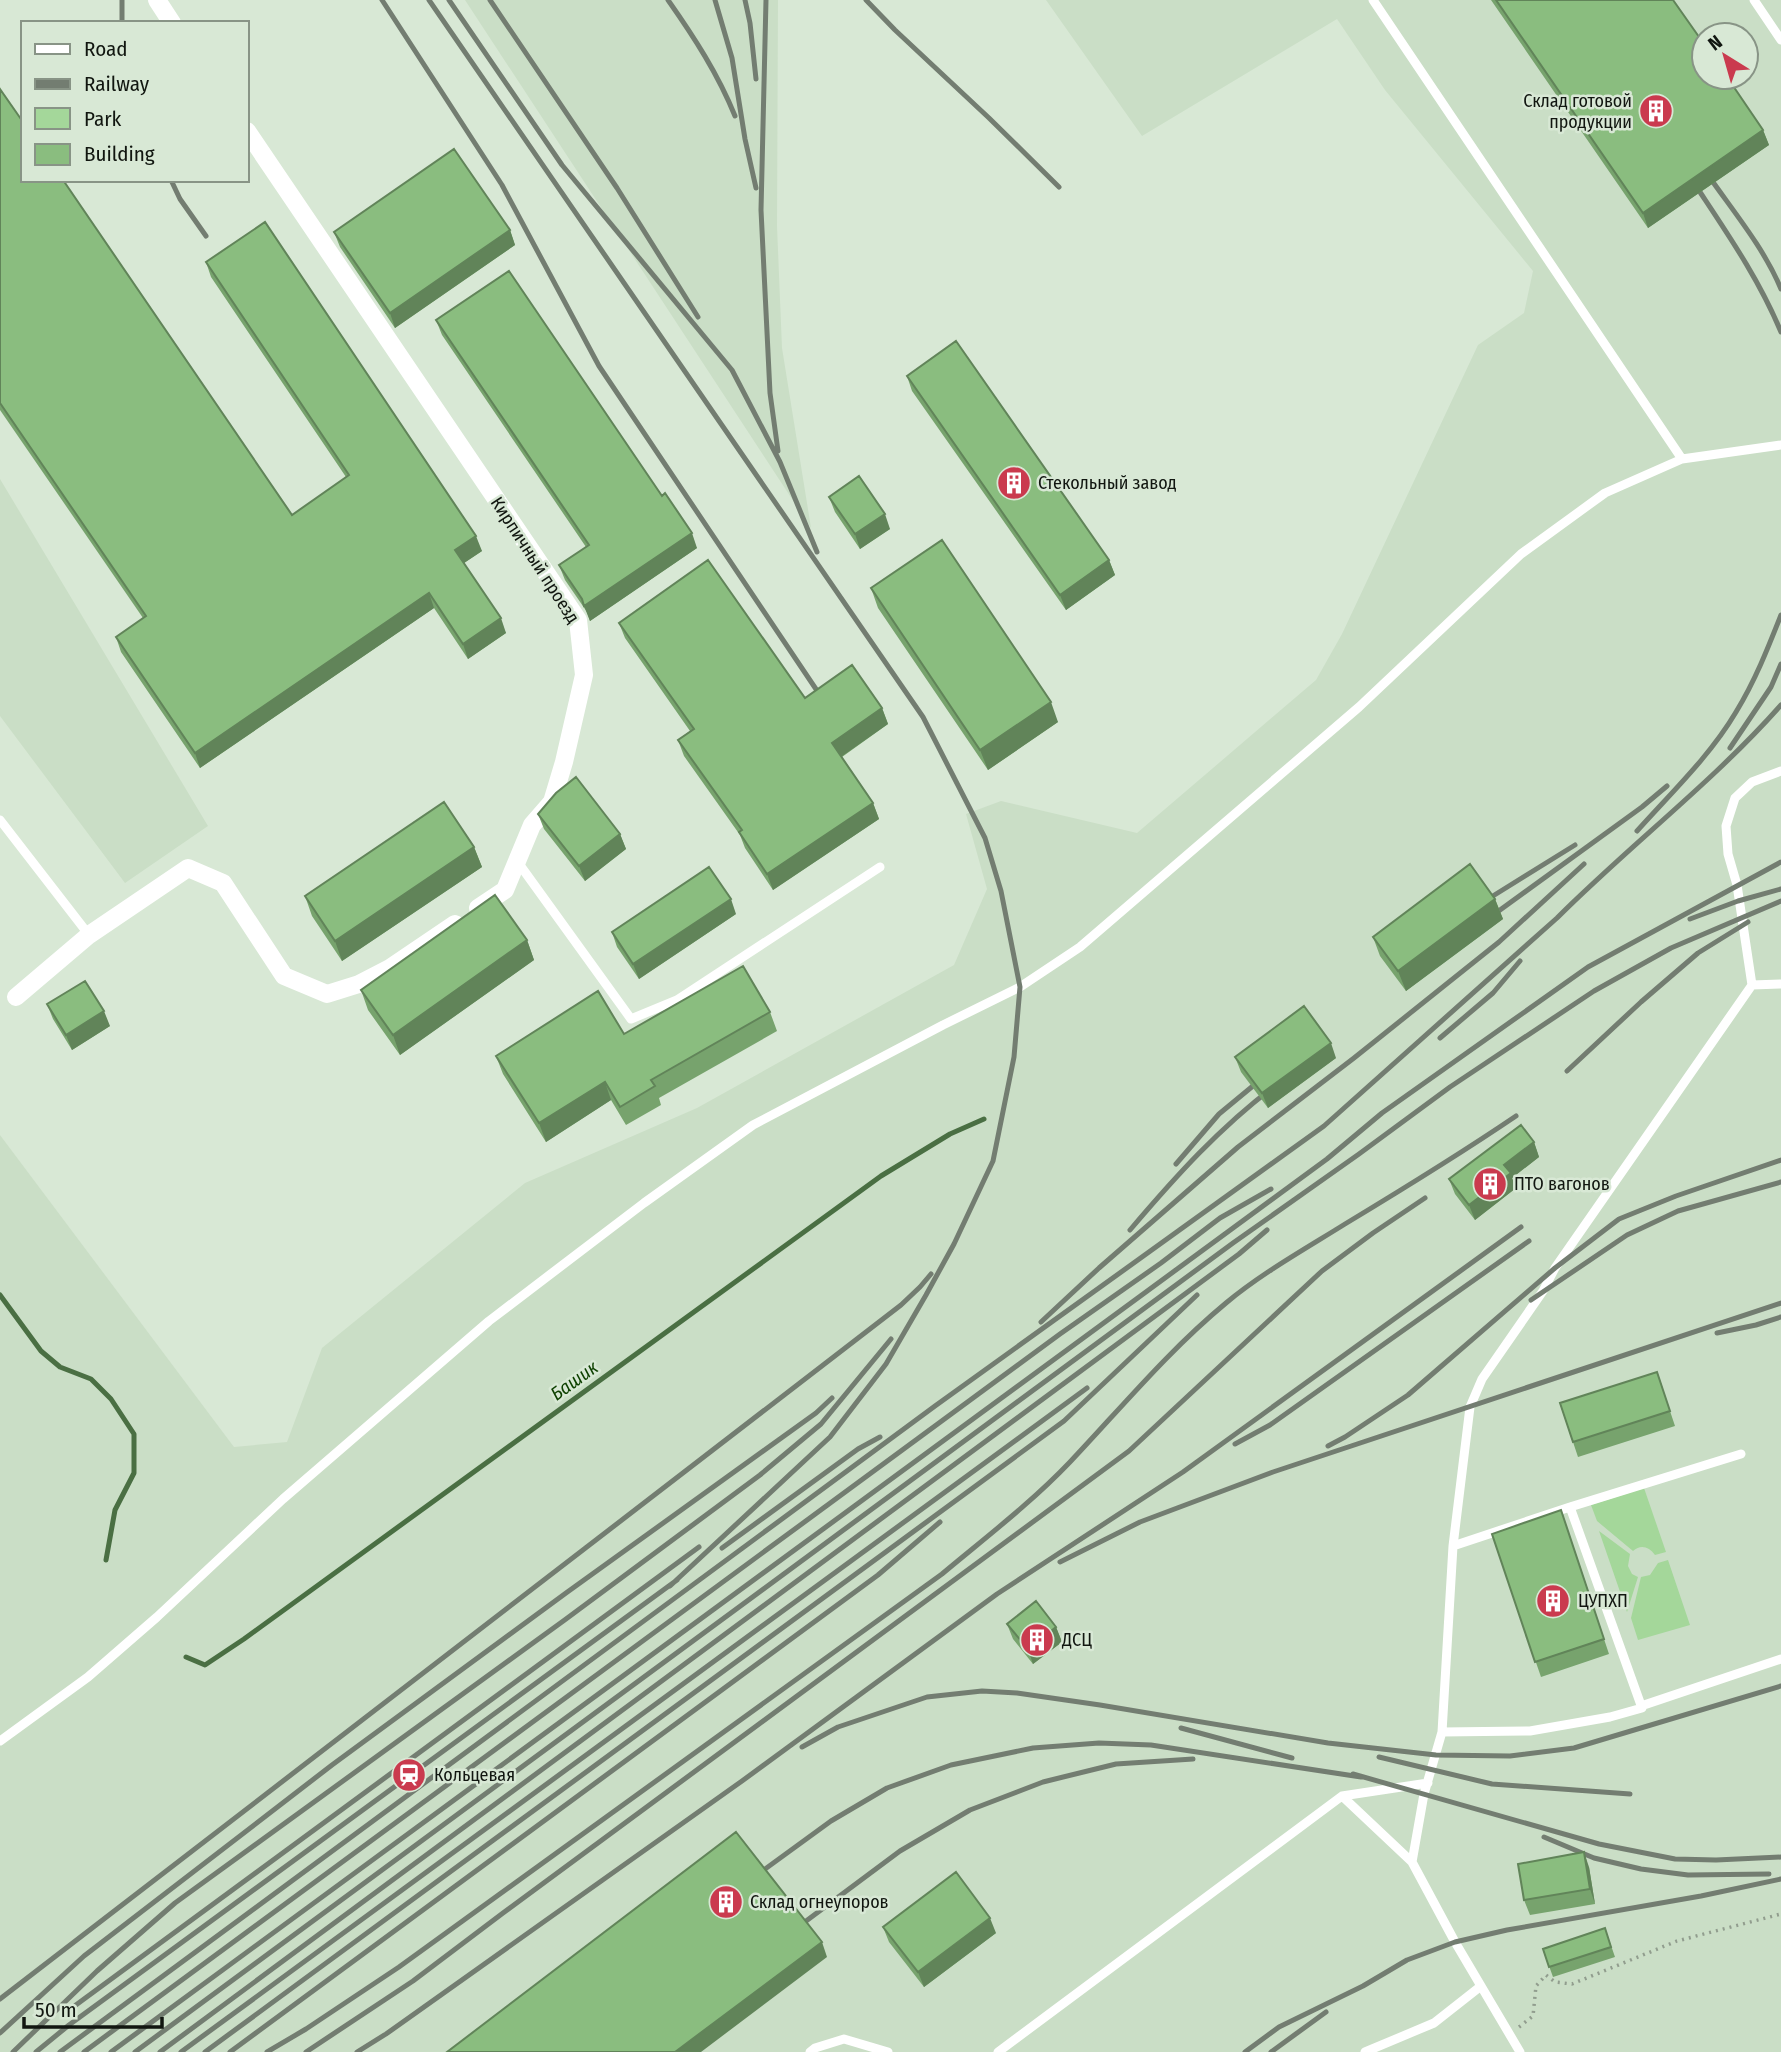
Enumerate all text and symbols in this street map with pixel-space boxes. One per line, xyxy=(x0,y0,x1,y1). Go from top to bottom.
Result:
legend xyxy=(21,21,248,182)
north arrow xyxy=(1690,21,1760,91)
text: N xyxy=(1704,30,1727,55)
text: Road xyxy=(84,36,128,62)
text: Railway xyxy=(84,71,150,97)
place label: Склад готовой продукции xyxy=(1523,90,1632,133)
building icon: Склад готовой продукции xyxy=(1637,92,1675,130)
text: Park xyxy=(84,106,122,132)
text: Building xyxy=(84,141,155,167)
building icon: Стекольный завод xyxy=(995,464,1033,502)
place label: Стекольный завод xyxy=(1038,472,1177,494)
street label: Кирпичный проезд xyxy=(486,493,584,627)
building icon: ПТО вагонов xyxy=(1471,1165,1509,1203)
place label: ПТО вагонов xyxy=(1514,1173,1610,1195)
water label: Башик xyxy=(546,1355,603,1405)
building icon: ЦУПХП xyxy=(1534,1582,1572,1620)
place label: ЦУПХП xyxy=(1578,1590,1628,1612)
building icon: ДСЦ xyxy=(1018,1621,1056,1659)
place label: ДСЦ xyxy=(1061,1629,1092,1651)
station icon: Кольцевая xyxy=(390,1756,428,1794)
place label: Кольцевая xyxy=(434,1764,515,1786)
building icon: Склад огнеупоров xyxy=(707,1883,745,1921)
place label: Склад огнеупоров xyxy=(750,1891,889,1913)
scale bar xyxy=(24,1986,163,2030)
text: 50 m xyxy=(35,1997,77,2023)

